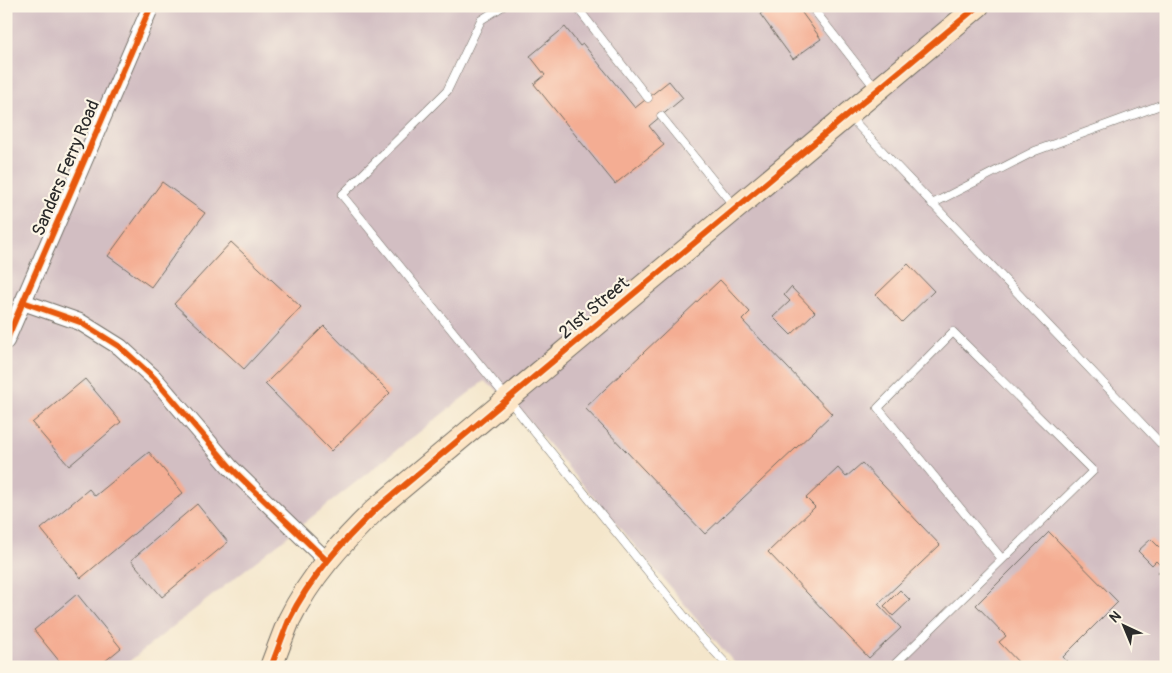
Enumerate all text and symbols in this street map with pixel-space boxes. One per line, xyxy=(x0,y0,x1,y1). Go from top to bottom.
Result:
street label: Sanders Ferry Road xyxy=(27,96,105,240)
street label: 21st Street xyxy=(554,271,635,344)
north arrow xyxy=(1100,600,1150,650)
text: N xyxy=(1106,608,1125,626)

